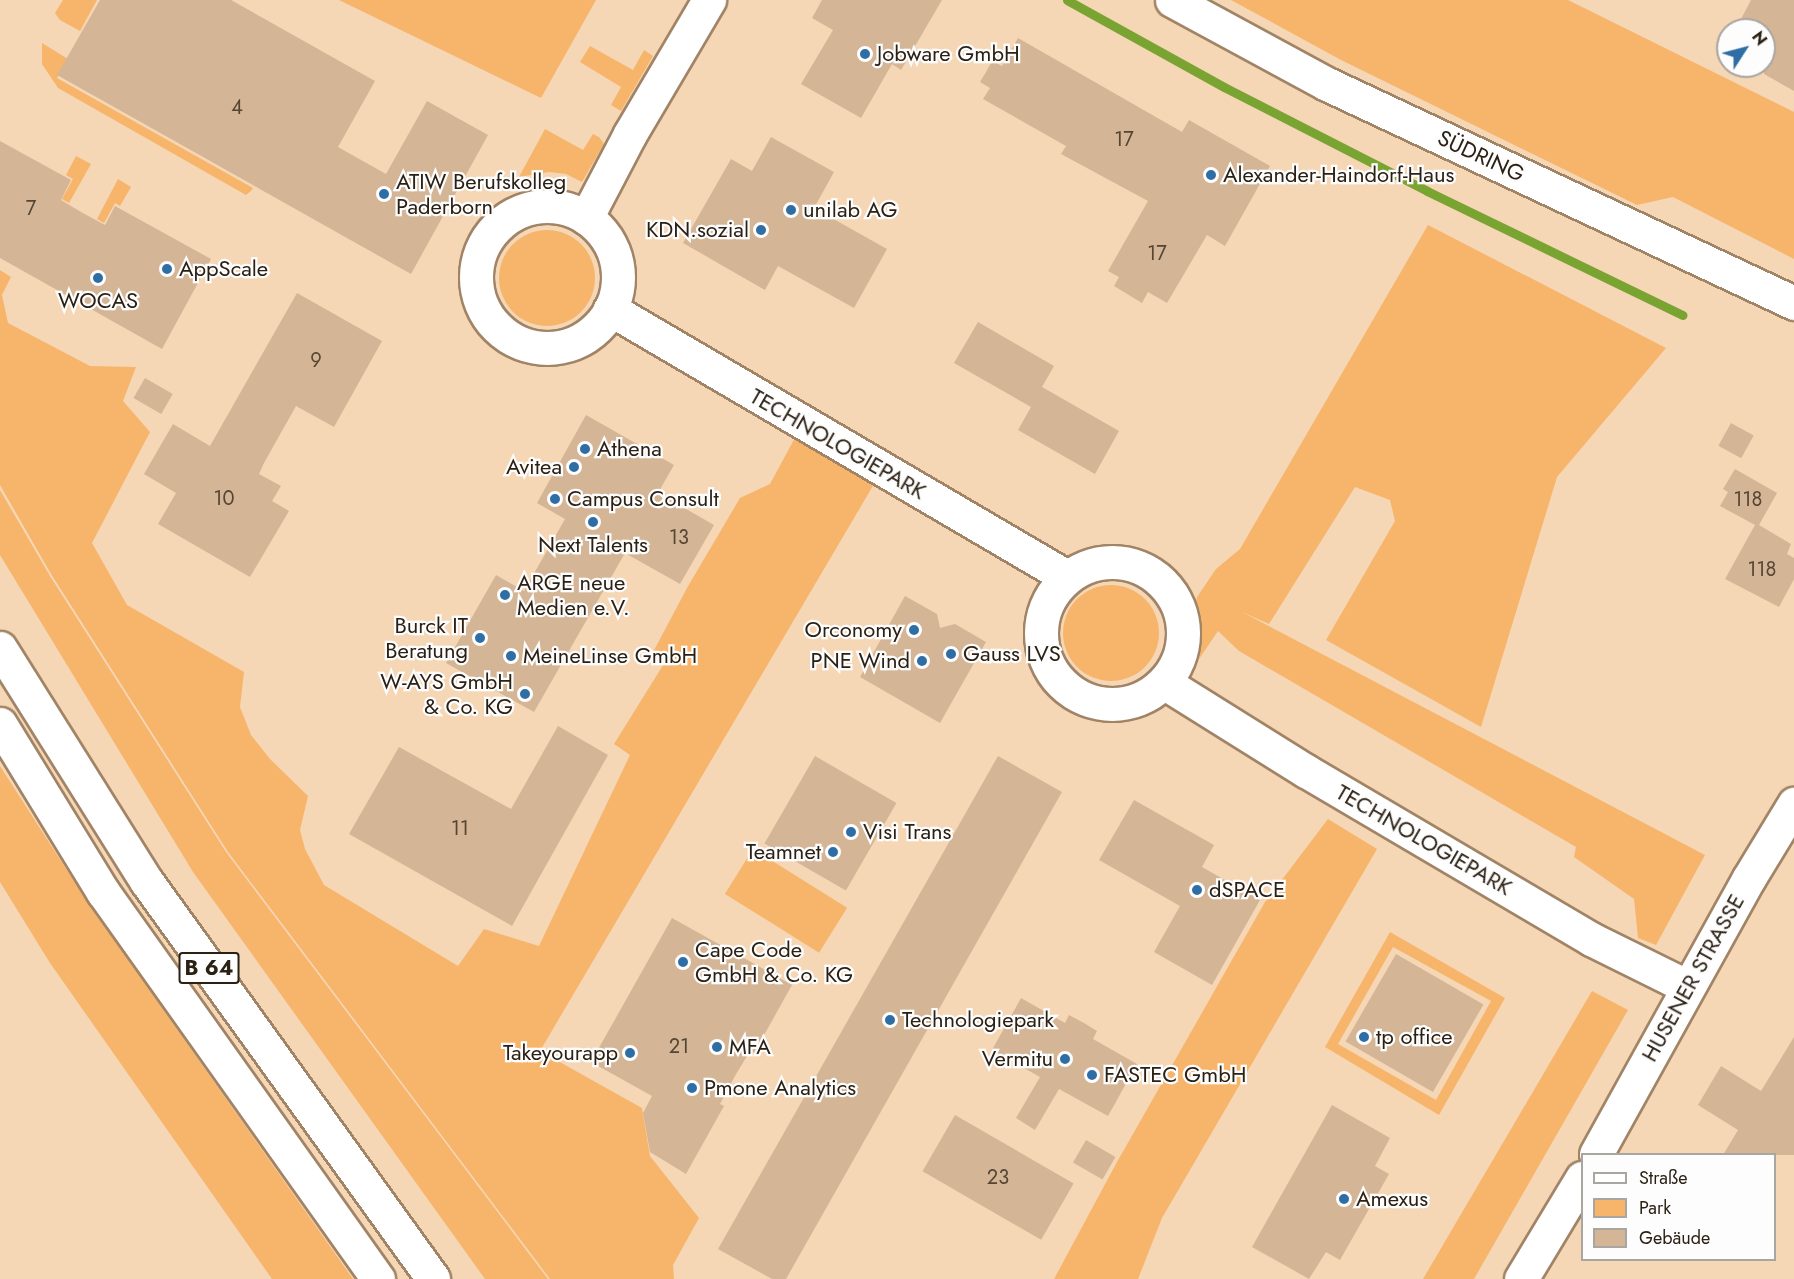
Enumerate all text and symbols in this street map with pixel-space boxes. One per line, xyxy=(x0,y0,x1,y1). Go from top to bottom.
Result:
north arrow xyxy=(1716,18,1776,78)
text: N xyxy=(1746,26,1772,50)
place label: Jobware GmbH xyxy=(877,41,1020,67)
marker: Jobware GmbH xyxy=(858,47,872,61)
house number: 4 xyxy=(231,95,243,119)
street label: SÜDRING xyxy=(1433,124,1529,188)
house number: 17 xyxy=(1114,127,1134,151)
place label: Alexander-Haindorf-Haus xyxy=(1223,162,1454,188)
place label: ATIW Berufskolleg Paderborn xyxy=(396,168,566,220)
marker: Alexander-Haindorf-Haus xyxy=(1204,168,1218,182)
marker: ATIW Berufskolleg Paderborn xyxy=(377,187,391,201)
house number: 7 xyxy=(26,196,36,220)
place label: unilab AG xyxy=(803,197,898,223)
marker: unilab AG xyxy=(784,203,798,217)
place label: KDN.sozial xyxy=(646,217,749,243)
marker: KDN.sozial xyxy=(754,223,768,237)
house number: 17 xyxy=(1147,241,1167,265)
place label: AppScale xyxy=(179,256,268,282)
marker: AppScale xyxy=(160,262,174,276)
marker: WOCAS xyxy=(91,271,105,285)
place label: WOCAS xyxy=(58,288,138,314)
house number: 9 xyxy=(310,348,322,372)
street label: TECHNOLOGIEPARK xyxy=(745,383,931,505)
place label: Athena xyxy=(597,436,662,462)
marker: Athena xyxy=(578,442,592,456)
place label: Avitea xyxy=(506,454,562,480)
marker: Avitea xyxy=(567,460,581,474)
house number: 10 xyxy=(214,486,234,510)
place label: Campus Consult xyxy=(567,486,719,512)
house number: 118 xyxy=(1734,487,1762,511)
marker: Campus Consult xyxy=(548,492,562,506)
marker: Next Talents xyxy=(586,515,600,529)
house number: 13 xyxy=(669,525,689,549)
place label: Next Talents xyxy=(538,532,648,558)
house number: 118 xyxy=(1748,557,1776,581)
place label: ARGE neue Medien e.V. xyxy=(517,569,630,620)
marker: ARGE neue Medien e.V. xyxy=(498,588,512,602)
place label: Burck IT Beratung xyxy=(385,612,468,664)
place label: Orconomy xyxy=(805,617,902,643)
marker: Orconomy xyxy=(907,623,921,637)
marker: Burck IT Beratung xyxy=(473,631,487,645)
place label: Gauss LVS xyxy=(963,641,1061,667)
place label: MeineLinse GmbH xyxy=(523,643,697,669)
marker: Gauss LVS xyxy=(944,647,958,661)
place label: PNE Wind xyxy=(811,648,910,674)
marker: MeineLinse GmbH xyxy=(504,649,518,663)
marker: PNE Wind xyxy=(915,654,929,668)
place label: W-AYS GmbH & Co. KG xyxy=(380,668,513,720)
marker: W-AYS GmbH & Co. KG xyxy=(518,687,532,701)
street label: TECHNOLOGIEPARK xyxy=(1331,779,1517,901)
house number: 11 xyxy=(451,816,469,840)
place label: Visi Trans xyxy=(863,819,951,845)
marker: Visi Trans xyxy=(844,825,858,839)
place label: Teamnet xyxy=(746,839,821,865)
marker: Teamnet xyxy=(826,845,840,859)
place label: dSPACE xyxy=(1209,877,1285,903)
marker: dSPACE xyxy=(1190,883,1204,897)
street label: HUSENER STRASSE xyxy=(1636,890,1750,1066)
place label: Cape Code GmbH & Co. KG xyxy=(695,936,853,987)
road number: B 64 xyxy=(178,950,240,986)
marker: Cape Code GmbH & Co. KG xyxy=(676,955,690,969)
place label: Technologiepark xyxy=(902,1007,1054,1033)
marker: Technologiepark xyxy=(883,1013,897,1027)
place label: tp office xyxy=(1376,1024,1453,1050)
marker: tp office xyxy=(1357,1030,1371,1044)
house number: 21 xyxy=(669,1034,689,1058)
place label: MFA xyxy=(729,1034,771,1060)
place label: Takeyourapp xyxy=(503,1040,618,1066)
marker: MFA xyxy=(710,1040,724,1054)
marker: Takeyourapp xyxy=(623,1046,637,1060)
place label: Vermitu xyxy=(982,1046,1053,1072)
marker: Vermitu xyxy=(1058,1052,1072,1066)
place label: FASTEC GmbH xyxy=(1104,1062,1247,1088)
marker: FASTEC GmbH xyxy=(1085,1068,1099,1082)
place label: Pmone Analytics xyxy=(704,1075,856,1101)
marker: Pmone Analytics xyxy=(685,1081,699,1095)
legend xyxy=(1581,1153,1776,1261)
house number: 23 xyxy=(987,1165,1009,1189)
text: Straße xyxy=(1639,1165,1687,1191)
place label: Amexus xyxy=(1356,1186,1428,1212)
marker: Amexus xyxy=(1337,1192,1351,1206)
text: Park xyxy=(1639,1195,1671,1221)
text: Gebäude xyxy=(1639,1225,1710,1251)

